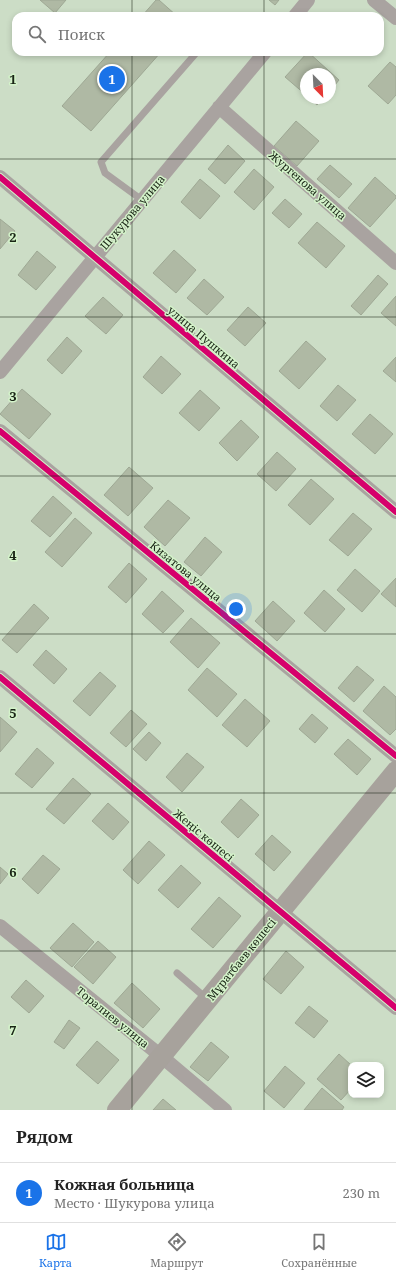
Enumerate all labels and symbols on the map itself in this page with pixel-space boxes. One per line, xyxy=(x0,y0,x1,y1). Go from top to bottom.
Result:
pin: 1 xyxy=(99,64,125,94)
north arrow xyxy=(300,68,336,104)
text: 1 xyxy=(9,70,17,88)
street label: Жургенова улица xyxy=(265,147,350,223)
street label: Шукурова улица xyxy=(96,171,168,253)
text: 2 xyxy=(9,228,17,246)
street label: улица Пушкина xyxy=(165,302,243,372)
text: 3 xyxy=(9,387,17,405)
street label: Кизатова улица xyxy=(147,537,225,605)
text: 4 xyxy=(9,546,17,564)
your location xyxy=(226,599,246,619)
text: 5 xyxy=(9,704,17,722)
street label: Жеңіс көшесі xyxy=(170,805,238,865)
text: 6 xyxy=(9,863,17,881)
street label: Мұратбаев көшесі xyxy=(203,915,279,1003)
street label: Торалиев улица xyxy=(74,983,152,1051)
text: 7 xyxy=(9,1021,17,1039)

